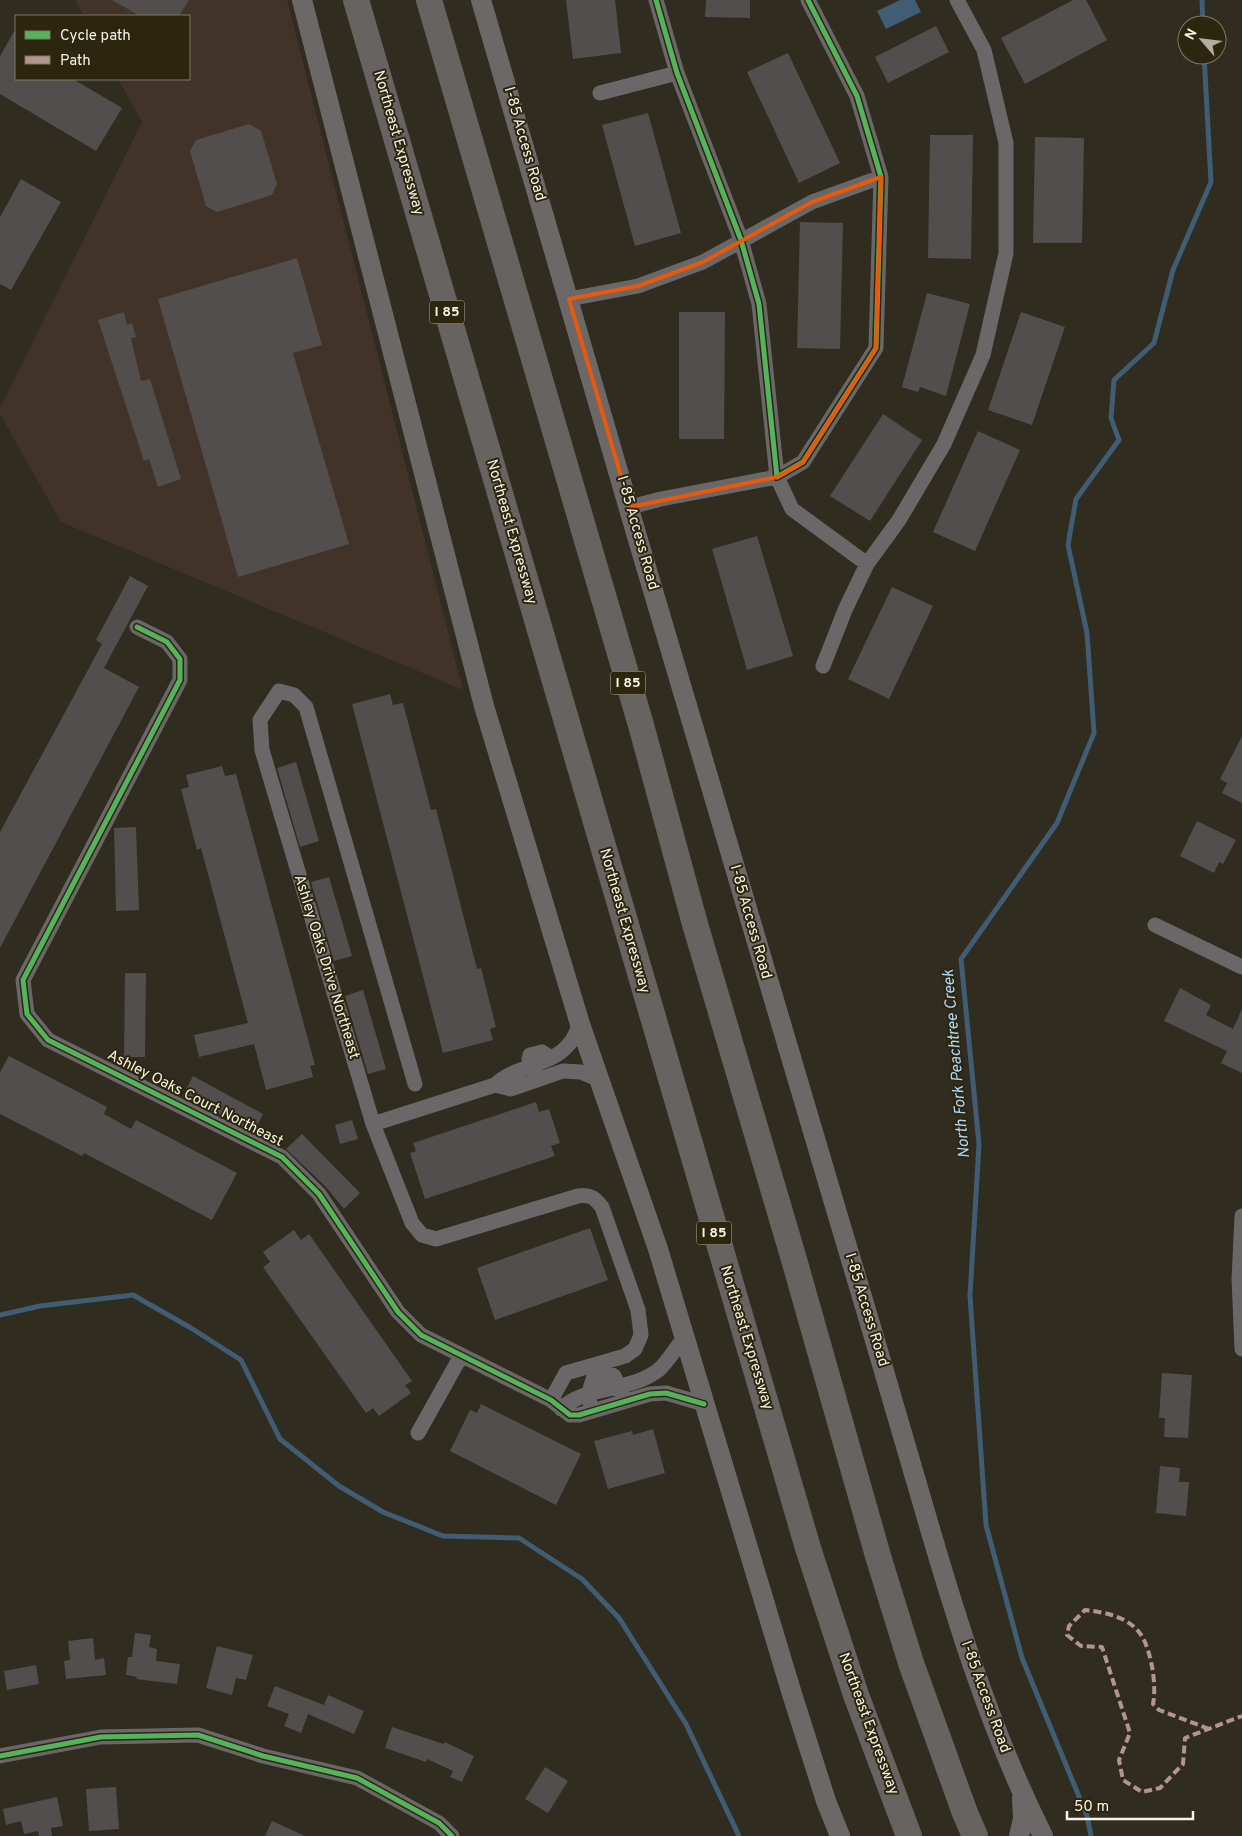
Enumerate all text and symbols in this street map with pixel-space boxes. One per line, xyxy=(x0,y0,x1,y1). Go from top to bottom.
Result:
legend xyxy=(15,15,190,80)
north arrow xyxy=(1177,15,1227,65)
text: N xyxy=(1182,26,1202,43)
text: Cycle path xyxy=(60,27,131,46)
text: Path xyxy=(60,52,91,71)
street label: Northeast Expressway xyxy=(368,68,428,218)
street label: I-85 Access Road xyxy=(499,85,549,203)
road number: I 85 xyxy=(430,300,464,324)
street label: Northeast Expressway xyxy=(481,457,541,607)
street label: I-85 Access Road xyxy=(612,474,662,592)
road number: I 85 xyxy=(610,671,646,694)
street label: Northeast Expressway xyxy=(594,846,654,996)
street label: I-85 Access Road xyxy=(725,863,775,981)
street label: Ashley Oaks Drive Northeast xyxy=(289,872,363,1062)
water label: North Fork Peachtree Creek xyxy=(939,968,975,1159)
street label: Ashley Oaks Court Northeast xyxy=(104,1046,286,1152)
road number: I 85 xyxy=(696,1222,732,1244)
street label: I-85 Access Road xyxy=(840,1251,892,1369)
street label: Northeast Expressway xyxy=(715,1264,777,1413)
street label: I-85 Access Road xyxy=(956,1638,1014,1756)
street label: Northeast Expressway xyxy=(833,1650,903,1798)
scale bar xyxy=(1067,1788,1193,1820)
text: 50 m xyxy=(1074,1798,1109,1817)

